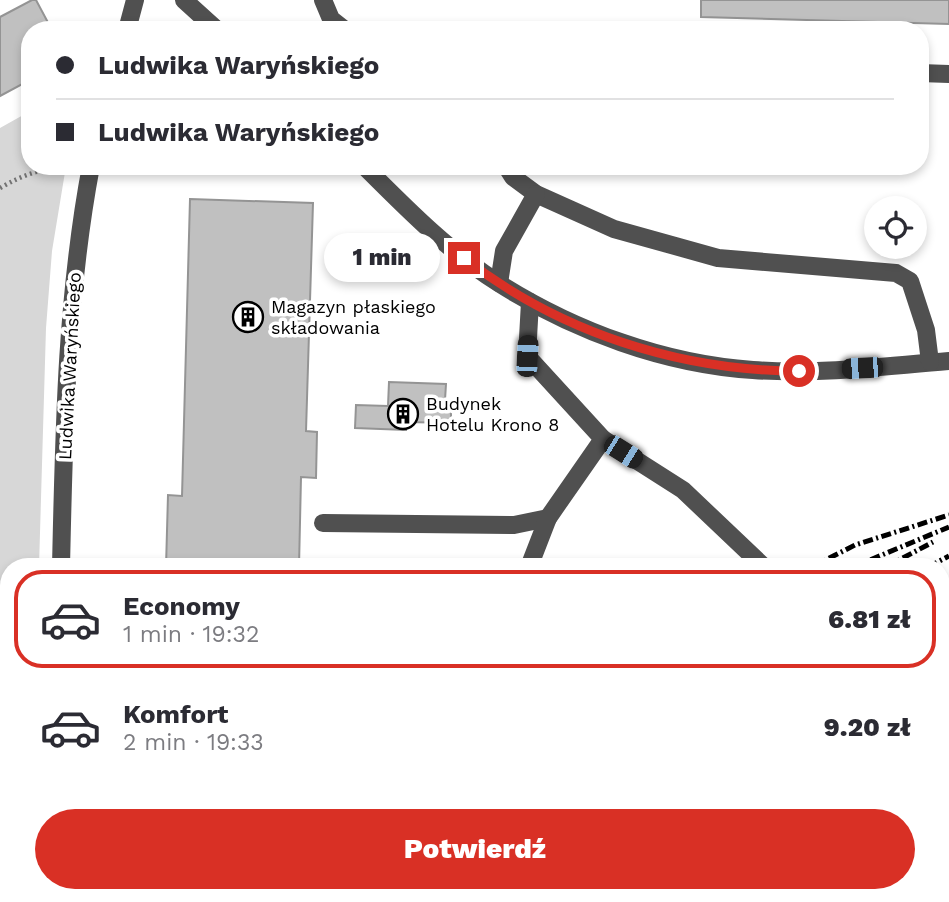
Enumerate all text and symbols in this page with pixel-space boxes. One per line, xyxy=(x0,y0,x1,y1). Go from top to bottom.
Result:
text: Ludwika Waryńskiego xyxy=(98,50,379,80)
text: Ludwika Waryńskiego xyxy=(98,117,379,147)
map controls xyxy=(864,196,927,259)
button: locate xyxy=(864,196,927,259)
callout: 1 min xyxy=(324,233,440,282)
route end xyxy=(448,242,480,274)
text: 1 min xyxy=(352,244,412,271)
street label: Ludwika Waryńskiego xyxy=(54,272,85,460)
place label: Magazyn płaskiego składowania xyxy=(271,296,436,338)
building icon: Magazyn płaskiego składowania xyxy=(231,300,265,334)
car xyxy=(516,334,539,378)
route start xyxy=(783,355,815,387)
car xyxy=(841,356,884,380)
place label: Budynek Hotelu Krono 8 xyxy=(426,393,559,435)
building icon: Budynek Hotelu Krono 8 xyxy=(386,397,420,431)
car xyxy=(600,432,647,472)
icon: car xyxy=(39,588,102,651)
text: Economy xyxy=(123,591,240,621)
text: 6.81 zł xyxy=(828,604,911,634)
text: 1 min · 19:32 xyxy=(123,621,259,648)
icon: car xyxy=(39,696,102,759)
text: Komfort xyxy=(123,699,228,729)
text: 9.20 zł xyxy=(824,712,911,742)
text: 2 min · 19:33 xyxy=(123,729,264,756)
button: Potwierdź xyxy=(35,809,915,889)

